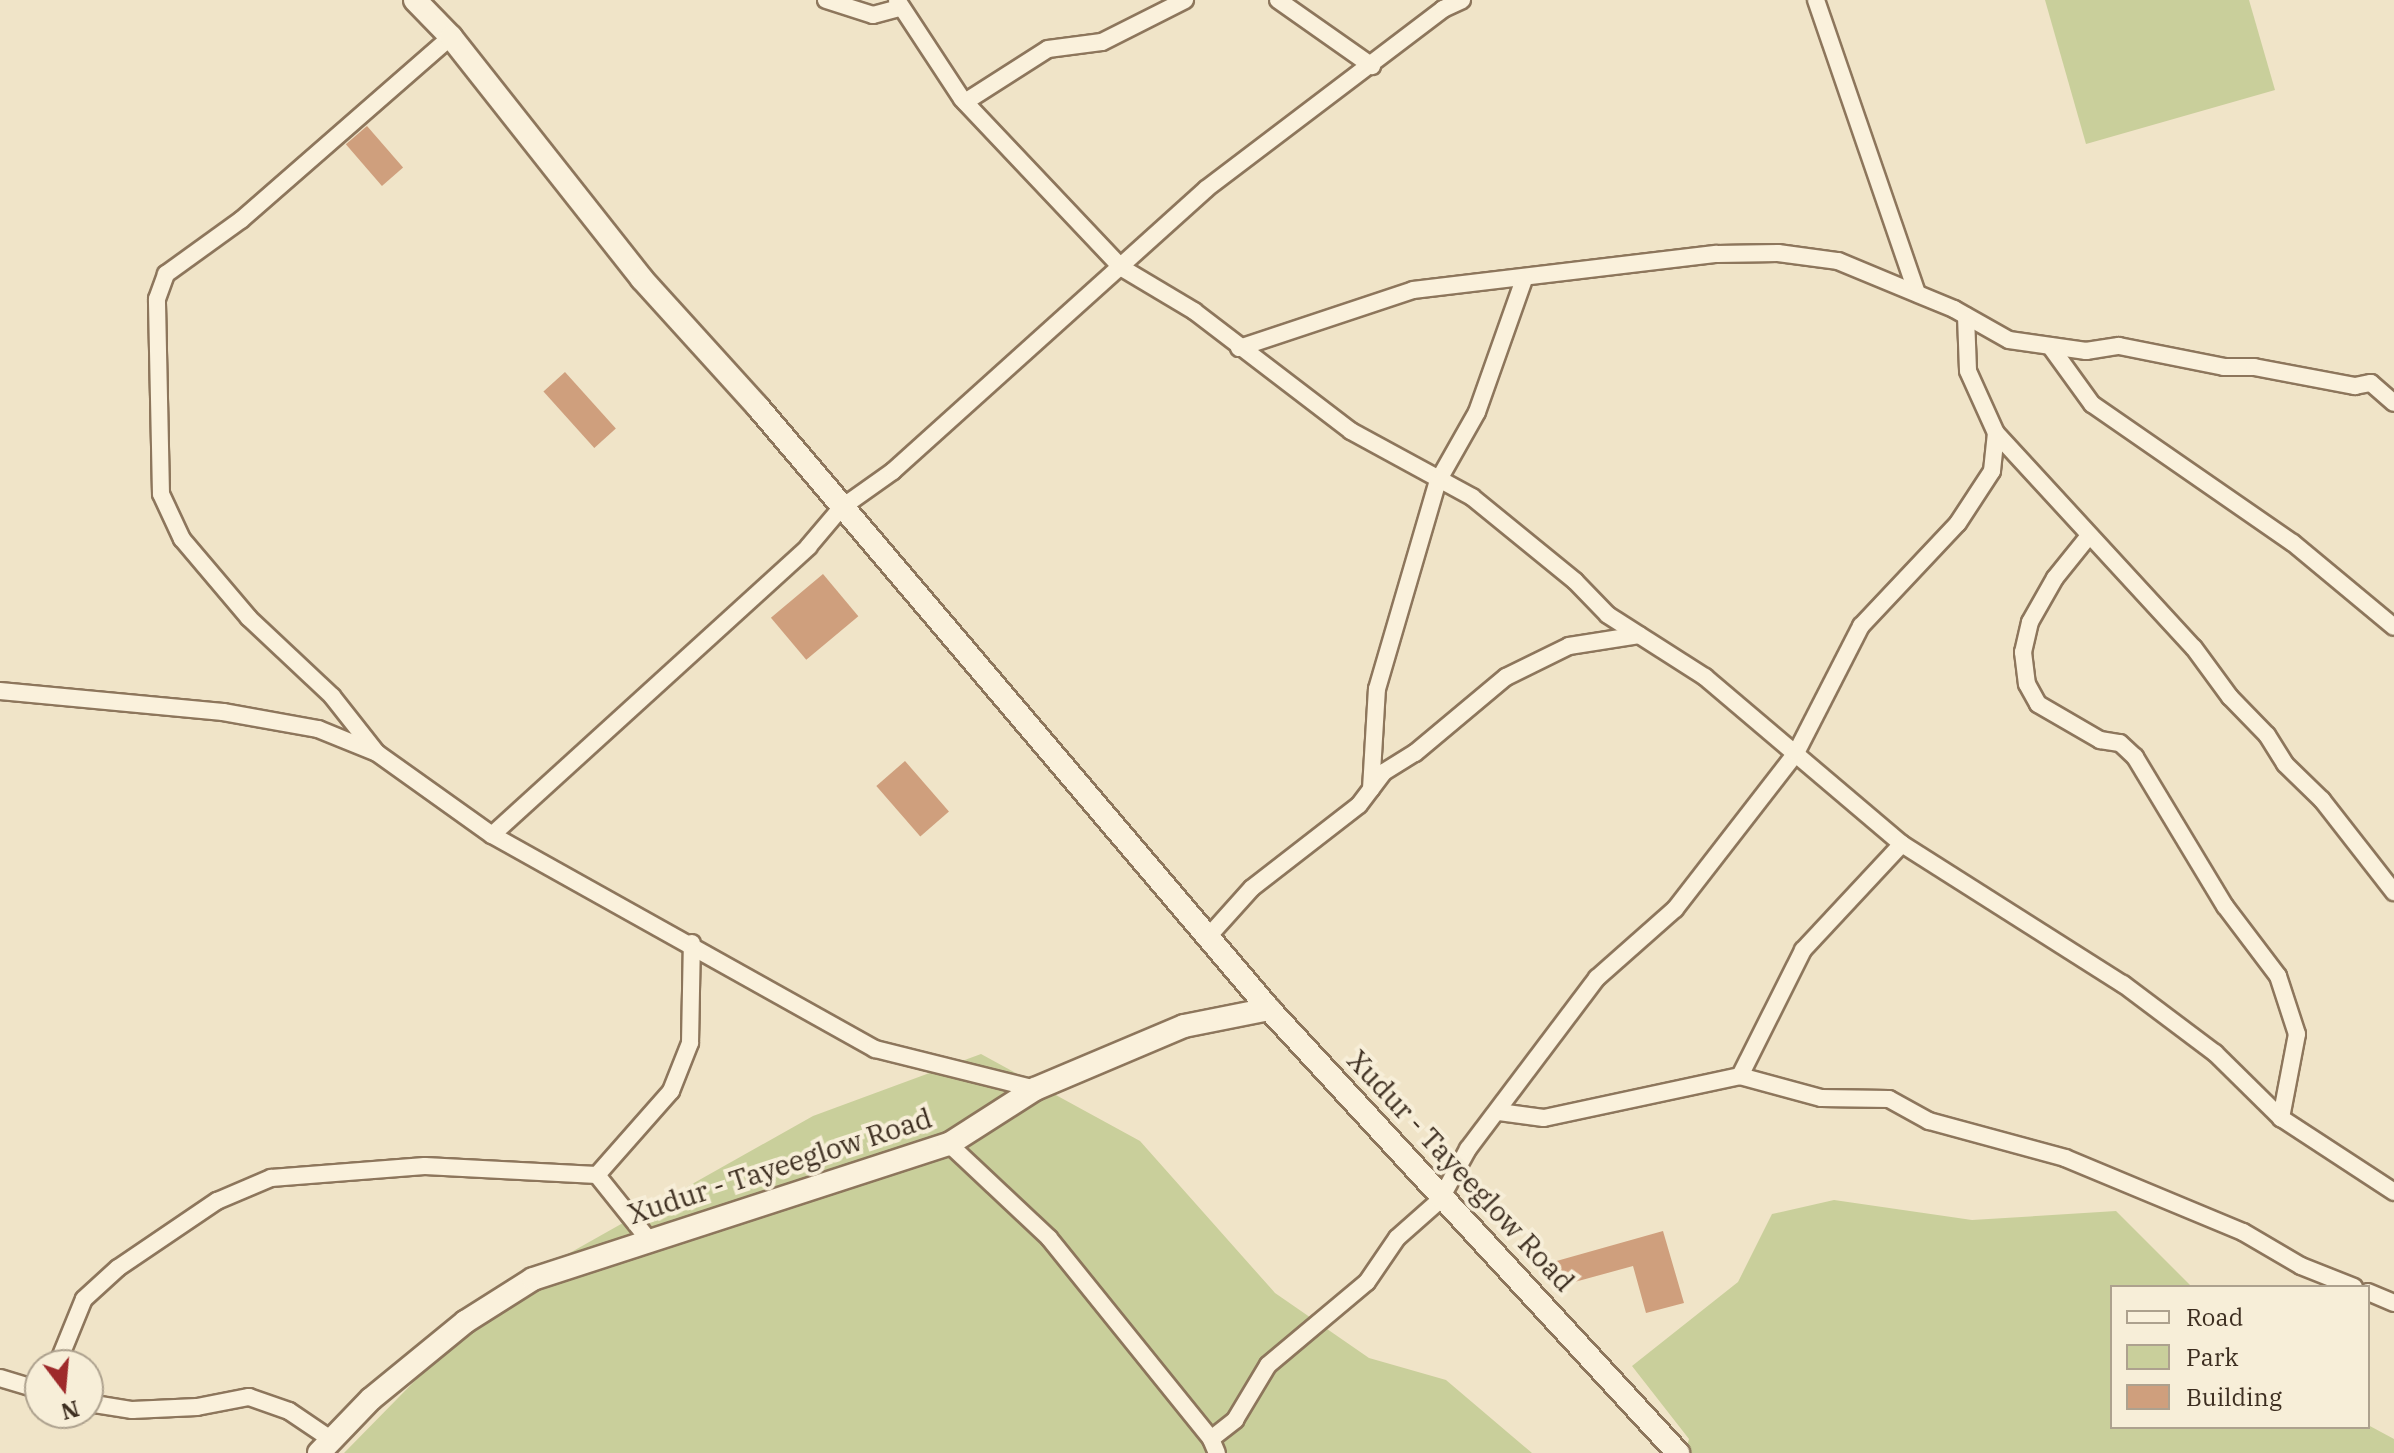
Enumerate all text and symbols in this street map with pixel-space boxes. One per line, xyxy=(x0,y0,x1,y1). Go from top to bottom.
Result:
street label: Xudur - Tayeeglow Road xyxy=(1340,1043,1582,1299)
street label: Xudur - Tayeeglow Road xyxy=(624,1101,936,1231)
legend xyxy=(2110,1285,2370,1429)
text: Road xyxy=(2186,1301,2243,1333)
text: Park xyxy=(2186,1341,2238,1373)
north arrow xyxy=(24,1349,104,1429)
text: Building xyxy=(2186,1381,2282,1413)
text: N xyxy=(58,1394,83,1427)

